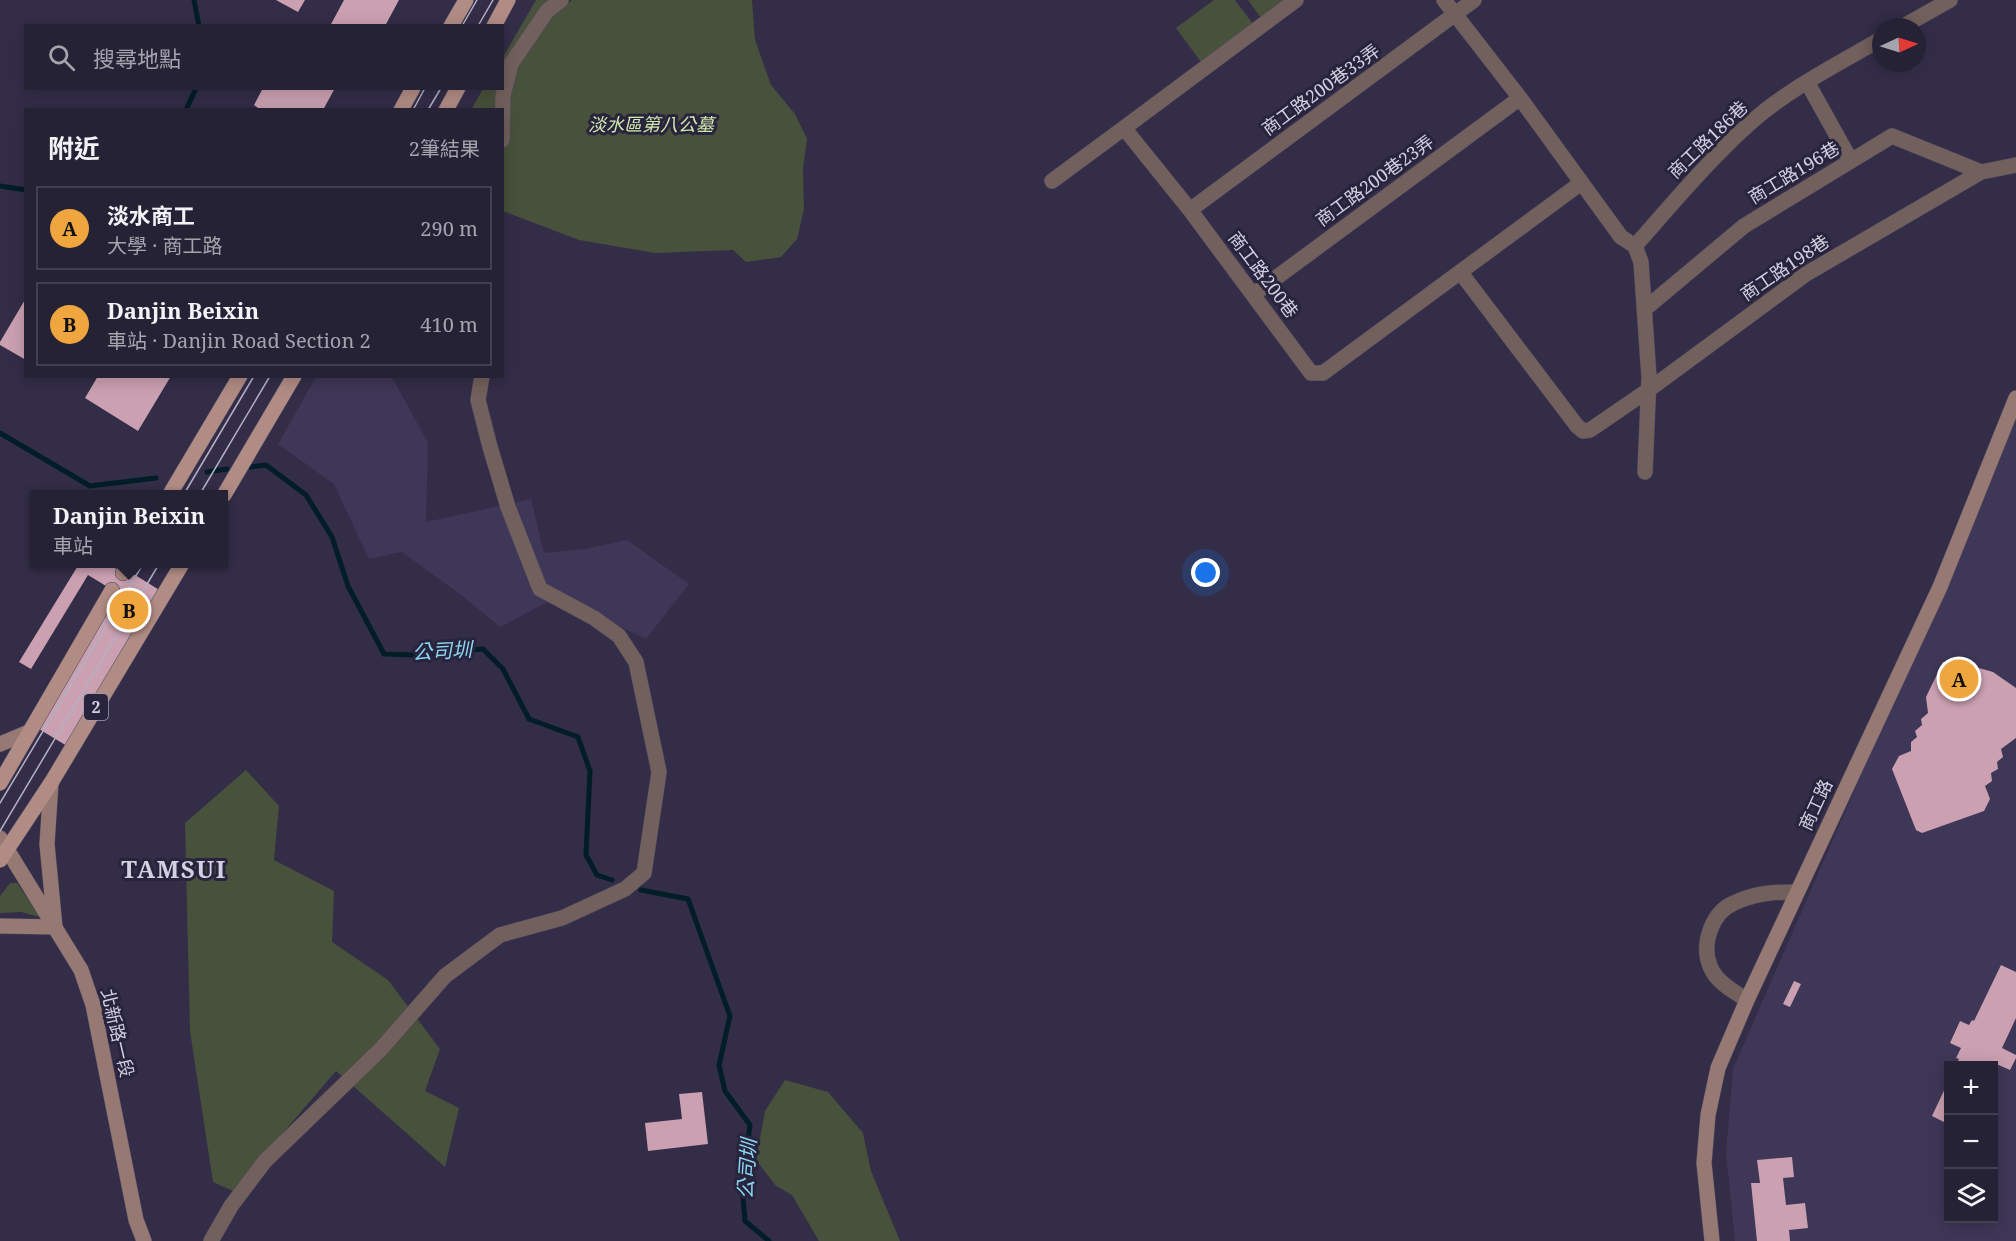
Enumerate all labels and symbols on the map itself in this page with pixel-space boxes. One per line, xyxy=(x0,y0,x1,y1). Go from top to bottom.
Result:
north arrow xyxy=(1872,18,1926,72)
street label: 商工路200巷33弄 xyxy=(1257,38,1384,140)
street label: 商工路186巷 xyxy=(1662,95,1752,183)
park label: 淡水區第八公墓 xyxy=(588,112,717,136)
street label: 商工路200巷23弄 xyxy=(1311,129,1438,231)
street label: 商工路196巷 xyxy=(1744,136,1843,209)
street label: 商工路200巷 xyxy=(1223,226,1304,322)
street label: 商工路198巷 xyxy=(1735,229,1834,306)
your location xyxy=(1191,558,1220,587)
pin: B xyxy=(110,588,148,632)
water label: 公司圳 xyxy=(411,635,476,666)
pin: A xyxy=(1940,656,1978,702)
road number: 2 xyxy=(84,694,108,720)
street label: 商工路 xyxy=(1793,775,1837,834)
district label: TAMSUI xyxy=(121,852,227,885)
street label: 北新路一段 xyxy=(96,986,140,1079)
water label: 公司圳 xyxy=(731,1135,762,1200)

